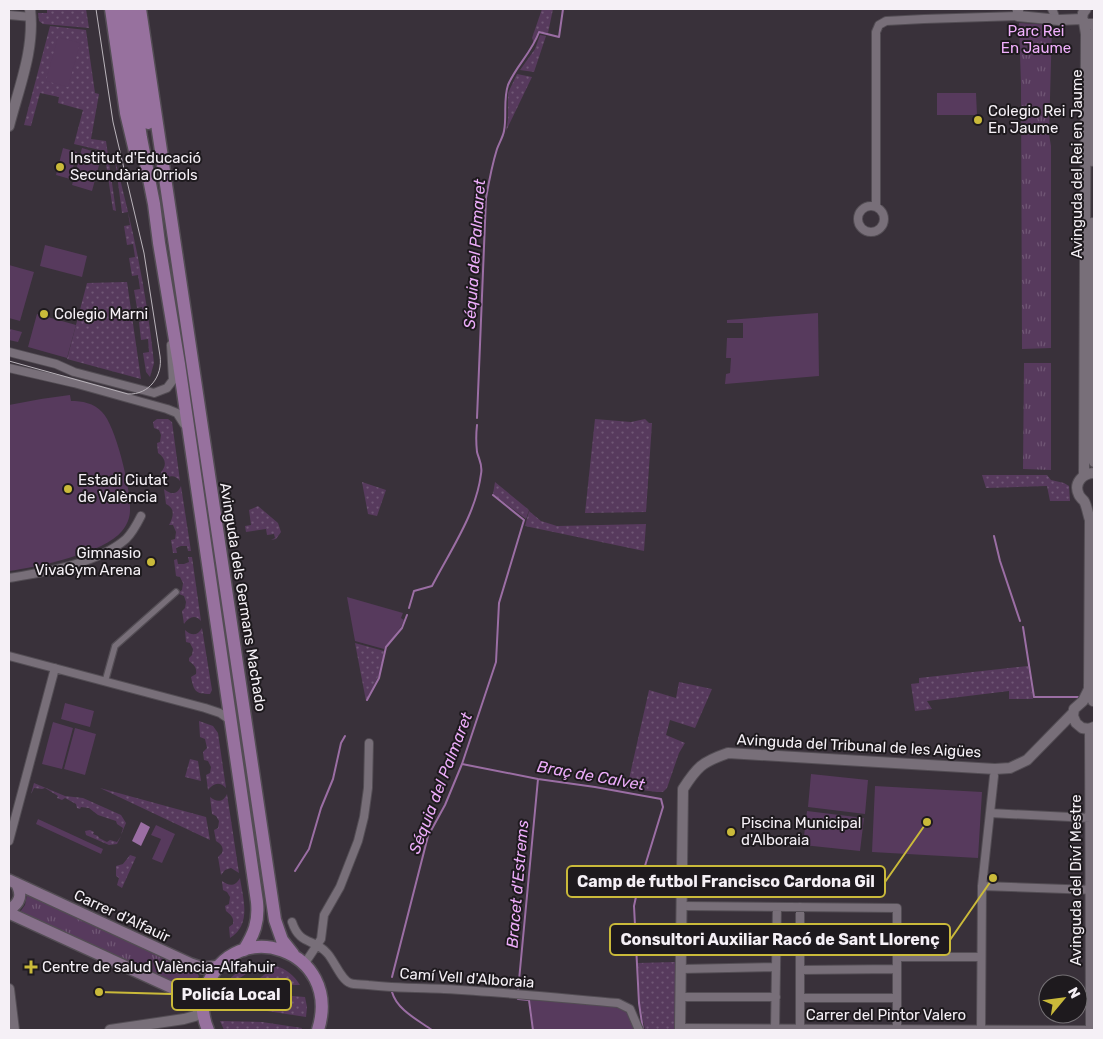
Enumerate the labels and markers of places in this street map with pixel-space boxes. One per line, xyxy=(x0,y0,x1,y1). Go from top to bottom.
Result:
place label: Colegio Rei En Jaume xyxy=(988,102,1065,137)
marker: Colegio Rei En Jaume xyxy=(972,114,984,126)
place label: Institut d'Educació Secundària Orriols xyxy=(70,149,201,184)
marker: Institut d'Educació Secundària Orriols xyxy=(54,161,66,173)
place label: Colegio Marni xyxy=(54,305,148,323)
marker: Colegio Marni xyxy=(38,308,50,320)
place label: Estadi Ciutat de València xyxy=(78,471,168,506)
marker: Estadi Ciutat de València xyxy=(62,483,74,495)
place label: Gimnasio VivaGym Arena xyxy=(35,544,141,579)
marker: Gimnasio VivaGym Arena xyxy=(145,556,157,568)
place label: Piscina Municipal d'Alboraia xyxy=(741,814,861,849)
marker: Piscina Municipal d'Alboraia xyxy=(725,826,737,838)
callout: Camp de futbol Francisco Cardona Gil xyxy=(567,866,885,897)
callout: Consultori Auxiliar Racó de Sant Llorenç xyxy=(610,924,950,955)
place label: Centre de salud València-Alfahuir xyxy=(42,958,276,976)
marker: Centre de salud València-Alfahuir xyxy=(24,960,38,974)
callout: Policía Local xyxy=(172,979,291,1010)

